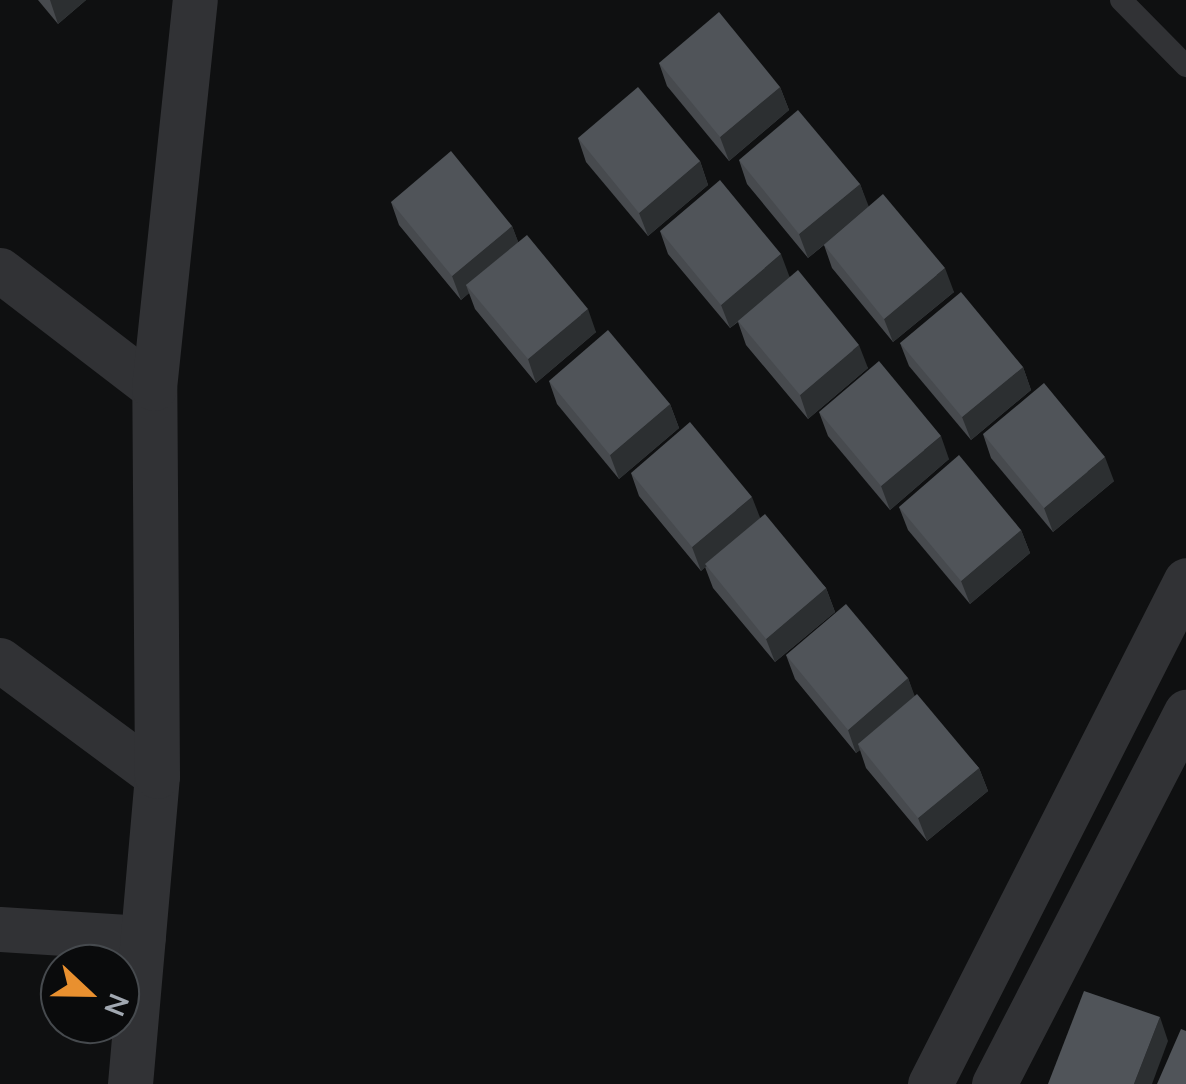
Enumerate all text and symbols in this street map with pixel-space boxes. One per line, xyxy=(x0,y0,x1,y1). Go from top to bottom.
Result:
north arrow xyxy=(40,944,140,1044)
text: N xyxy=(94,988,138,1021)

